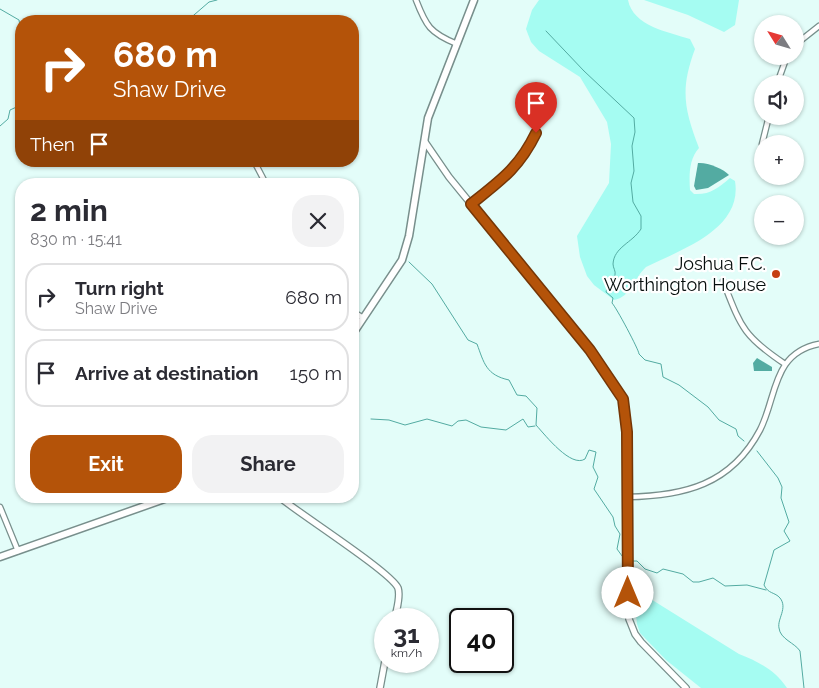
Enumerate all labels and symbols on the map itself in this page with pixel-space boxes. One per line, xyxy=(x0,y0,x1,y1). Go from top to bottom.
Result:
north arrow xyxy=(754,15,804,65)
pin xyxy=(515,82,557,133)
place label: Joshua F.C. Worthington House xyxy=(604,253,766,295)
marker: Joshua F.C. Worthington House xyxy=(770,268,782,280)
position arrow xyxy=(601,566,653,618)
speed limit sign: 40 xyxy=(449,608,514,673)

